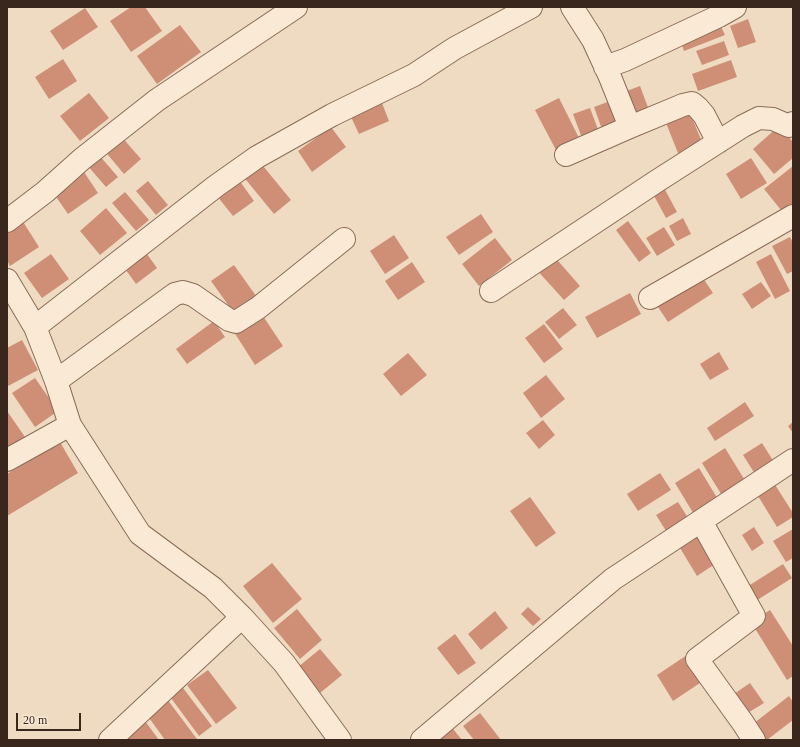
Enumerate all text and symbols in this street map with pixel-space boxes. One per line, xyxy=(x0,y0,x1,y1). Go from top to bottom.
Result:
scale bar xyxy=(18,705,83,731)
text: 20 m xyxy=(23,713,47,727)

